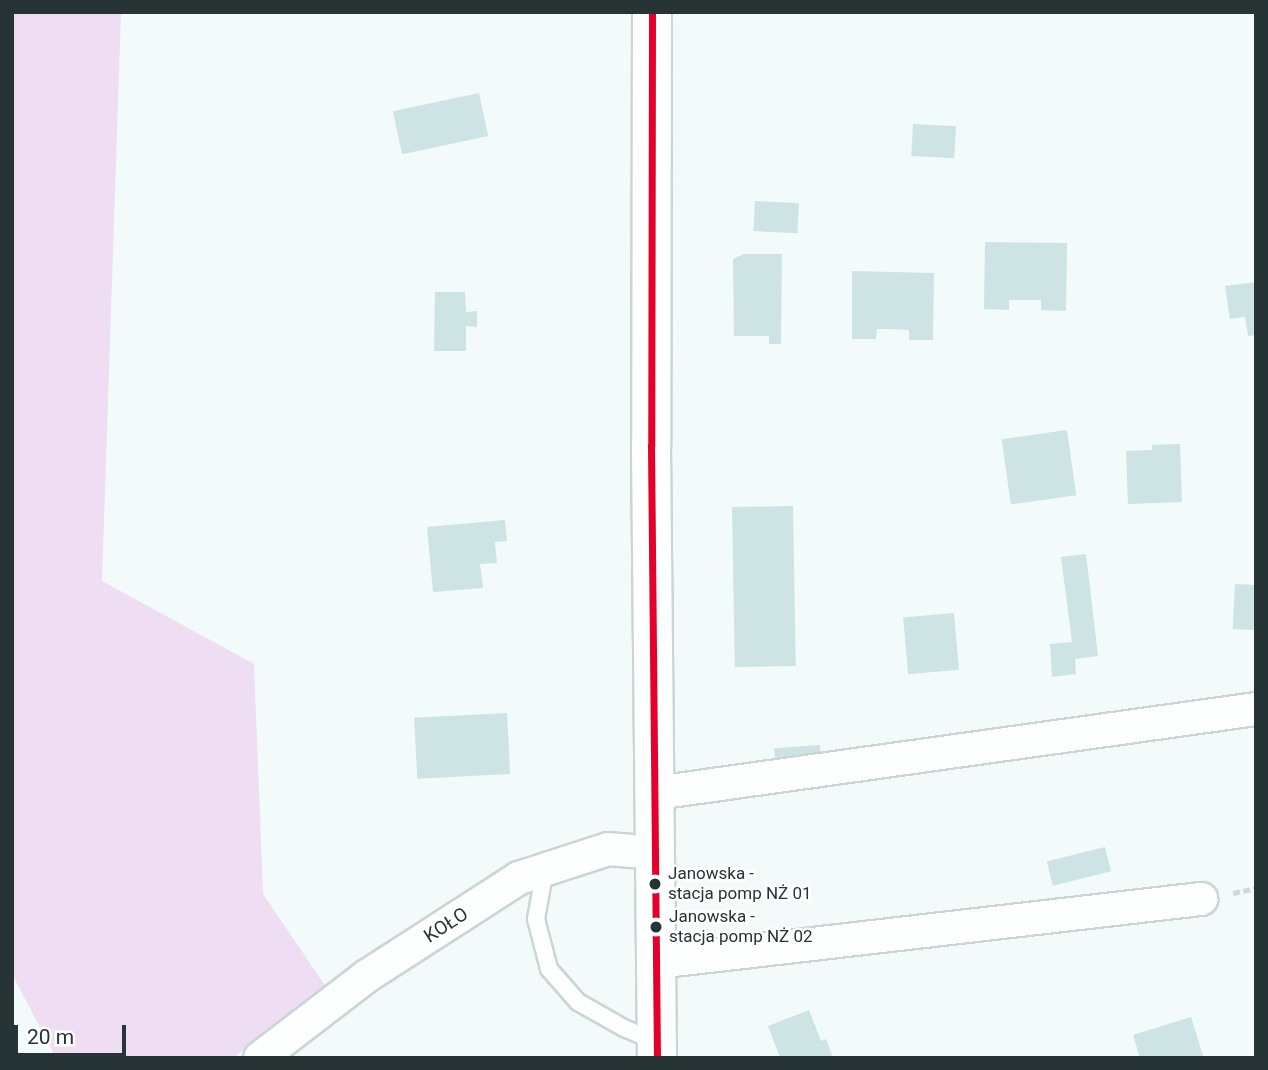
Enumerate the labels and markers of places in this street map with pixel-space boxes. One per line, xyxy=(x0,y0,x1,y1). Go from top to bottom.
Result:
place label: Janowska - stacja pomp NŻ 01 xyxy=(668,864,812,904)
marker: Janowska - stacja pomp NŻ 01 xyxy=(648,877,662,891)
place label: Janowska - stacja pomp NŻ 02 xyxy=(669,907,813,947)
marker: Janowska - stacja pomp NŻ 02 xyxy=(649,920,663,934)

